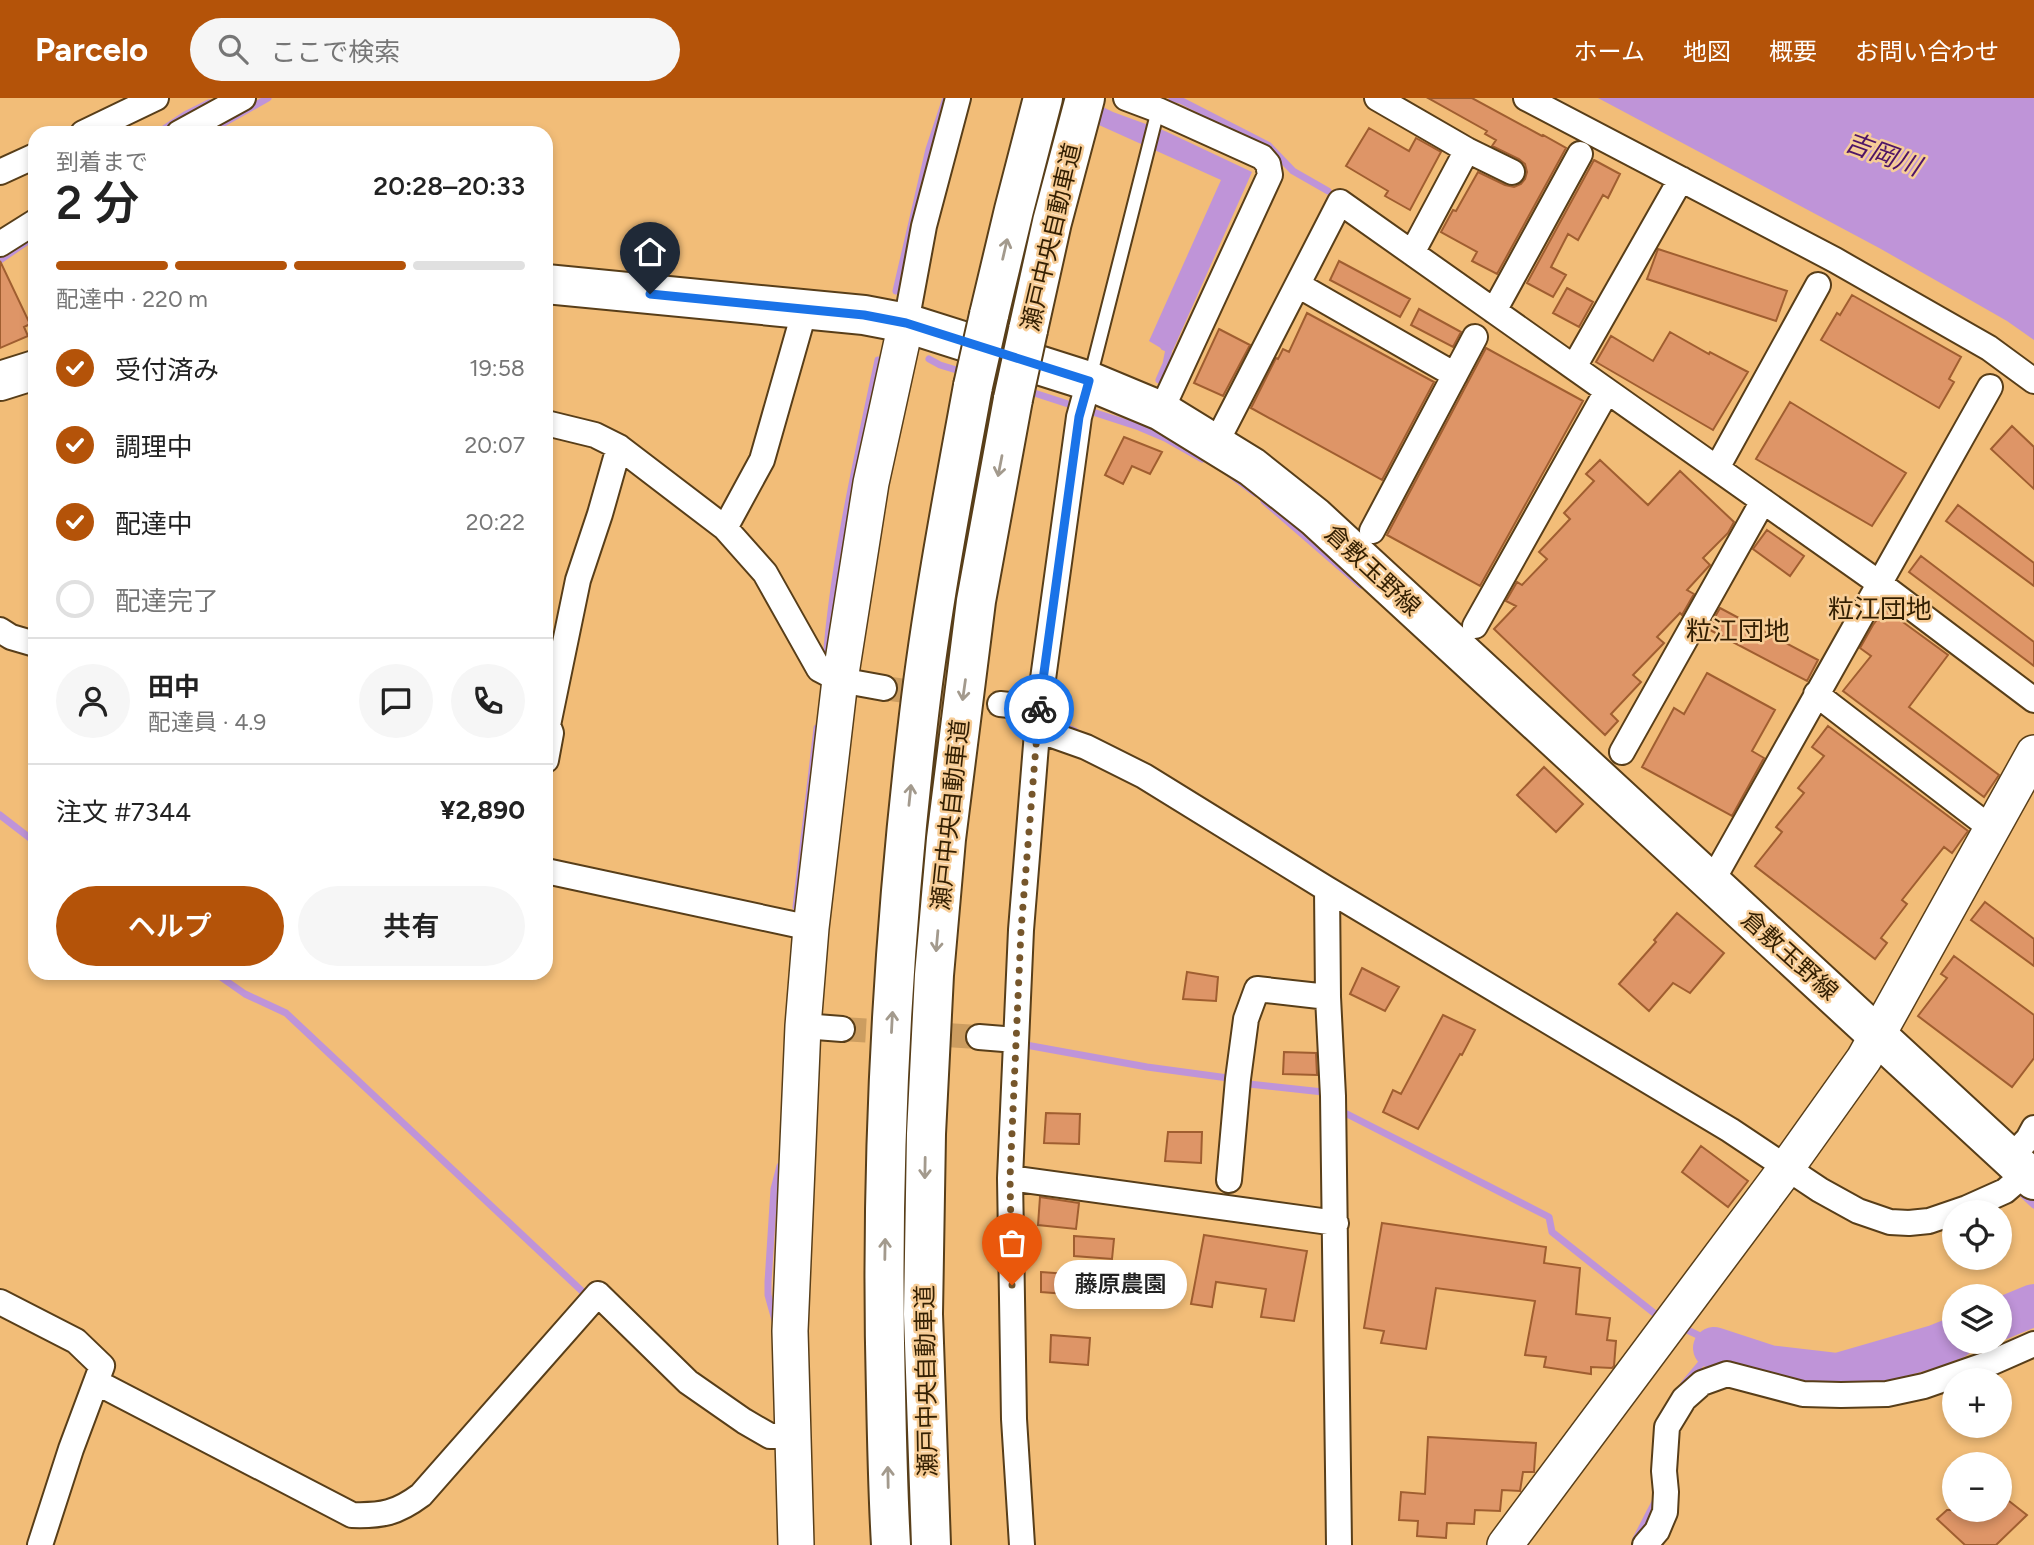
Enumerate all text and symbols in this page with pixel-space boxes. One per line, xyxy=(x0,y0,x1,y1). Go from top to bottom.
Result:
search box xyxy=(190,18,680,81)
text: Parcelo xyxy=(35,30,148,69)
icon: search xyxy=(214,30,252,68)
text: ここで検索 xyxy=(270,36,400,68)
text: ホーム xyxy=(1574,37,1645,66)
text: 地図 xyxy=(1683,37,1731,66)
text: 概要 xyxy=(1769,37,1817,66)
text: お問い合わせ xyxy=(1855,37,1999,66)
water label: 吉岡川 xyxy=(1841,126,1928,183)
street label: 瀬戸中央自動車道 xyxy=(1015,140,1087,334)
text: 到着まで xyxy=(56,148,148,176)
text: 20:28–20:33 xyxy=(373,170,525,202)
text: 2 分 xyxy=(56,175,139,231)
pin xyxy=(620,222,680,294)
icon: home xyxy=(631,233,669,271)
one-way arrow xyxy=(998,238,1012,261)
text: 配達中 · 220 m xyxy=(56,285,208,313)
icon: check xyxy=(56,349,94,387)
text: 受付済み xyxy=(115,354,219,386)
text: 19:58 xyxy=(469,354,525,382)
icon: check xyxy=(56,426,94,464)
text: 調理中 xyxy=(115,431,193,463)
text: 20:07 xyxy=(464,431,525,459)
one-way arrow xyxy=(993,454,1007,477)
icon: check xyxy=(56,503,94,541)
text: 配達中 xyxy=(115,508,193,540)
text: 20:22 xyxy=(466,508,525,536)
street label: 倉敷玉野線 xyxy=(1319,518,1427,622)
text: 配達完了 xyxy=(115,585,219,617)
district label: 粒江団地 xyxy=(1828,593,1932,625)
district label: 粒江団地 xyxy=(1686,615,1790,647)
button: person xyxy=(56,664,130,738)
button: chat xyxy=(359,664,433,738)
button: phone xyxy=(451,664,525,738)
text: 田中 xyxy=(148,671,200,703)
courier xyxy=(1004,674,1074,744)
one-way arrow xyxy=(957,678,970,701)
icon: bike xyxy=(1020,690,1058,728)
text: 配達員 · 4.9 xyxy=(148,708,266,736)
street label: 瀬戸中央自動車道 xyxy=(926,718,974,912)
one-way arrow xyxy=(904,785,917,807)
text: ¥2,890 xyxy=(440,794,525,826)
text: 注文 #7344 xyxy=(56,796,191,828)
button: ヘルプ xyxy=(56,886,284,966)
button: 共有 xyxy=(298,886,525,966)
street label: 倉敷玉野線 xyxy=(1736,904,1844,1006)
one-way arrow xyxy=(930,929,943,952)
one-way arrow xyxy=(886,1011,899,1034)
one-way arrow xyxy=(919,1156,932,1179)
map controls xyxy=(1942,1200,2012,1522)
button: locate xyxy=(1942,1200,2012,1270)
pin xyxy=(982,1213,1042,1285)
icon: bag xyxy=(993,1224,1031,1262)
one-way arrow xyxy=(878,1238,891,1261)
callout: 藤原農園 xyxy=(1054,1260,1187,1310)
text: 藤原農園 xyxy=(1075,1270,1167,1298)
button: layers xyxy=(1942,1284,2012,1354)
street label: 瀬戸中央自動車道 xyxy=(910,1285,942,1477)
button: + xyxy=(1942,1368,2012,1438)
button: − xyxy=(1942,1452,2012,1522)
one-way arrow xyxy=(881,1466,895,1489)

